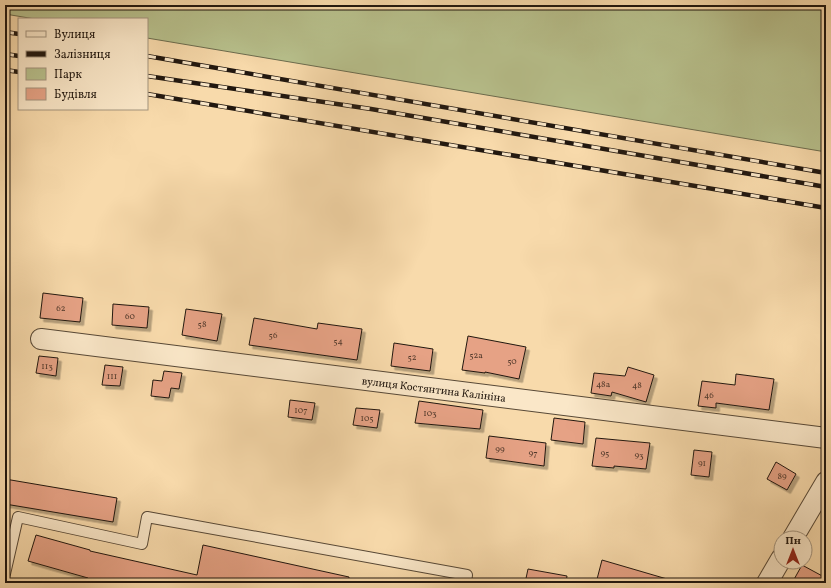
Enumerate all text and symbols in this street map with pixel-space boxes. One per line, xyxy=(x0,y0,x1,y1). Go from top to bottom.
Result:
legend xyxy=(18,18,148,110)
text: Вулиця xyxy=(54,27,95,43)
text: Залізниця xyxy=(54,47,110,63)
text: Парк xyxy=(54,67,82,83)
text: Будівля xyxy=(54,87,97,103)
house number: 62 xyxy=(56,302,66,315)
house number: 60 xyxy=(125,310,136,323)
house number: 58 xyxy=(198,318,207,331)
house number: 56 xyxy=(269,329,278,342)
house number: 54 xyxy=(333,335,343,348)
house number: 52а xyxy=(469,349,483,362)
house number: 52 xyxy=(407,351,417,364)
house number: 50 xyxy=(507,355,517,368)
house number: 113 xyxy=(41,360,53,373)
house number: 111 xyxy=(107,370,117,383)
street label: вулиця Костянтина Калініна xyxy=(361,374,507,407)
house number: 48а xyxy=(596,378,611,391)
house number: 48 xyxy=(632,379,642,392)
house number: 46 xyxy=(704,389,714,402)
house number: 107 xyxy=(294,404,308,417)
house number: 103 xyxy=(423,407,437,420)
house number: 105 xyxy=(360,412,374,425)
house number: 99 xyxy=(495,443,505,456)
house number: 97 xyxy=(528,447,538,460)
house number: 95 xyxy=(601,447,609,460)
house number: 93 xyxy=(634,449,644,462)
house number: 91 xyxy=(698,457,706,470)
house number: 89 xyxy=(777,470,787,483)
north arrow xyxy=(773,530,813,570)
text: Пн xyxy=(785,534,801,549)

